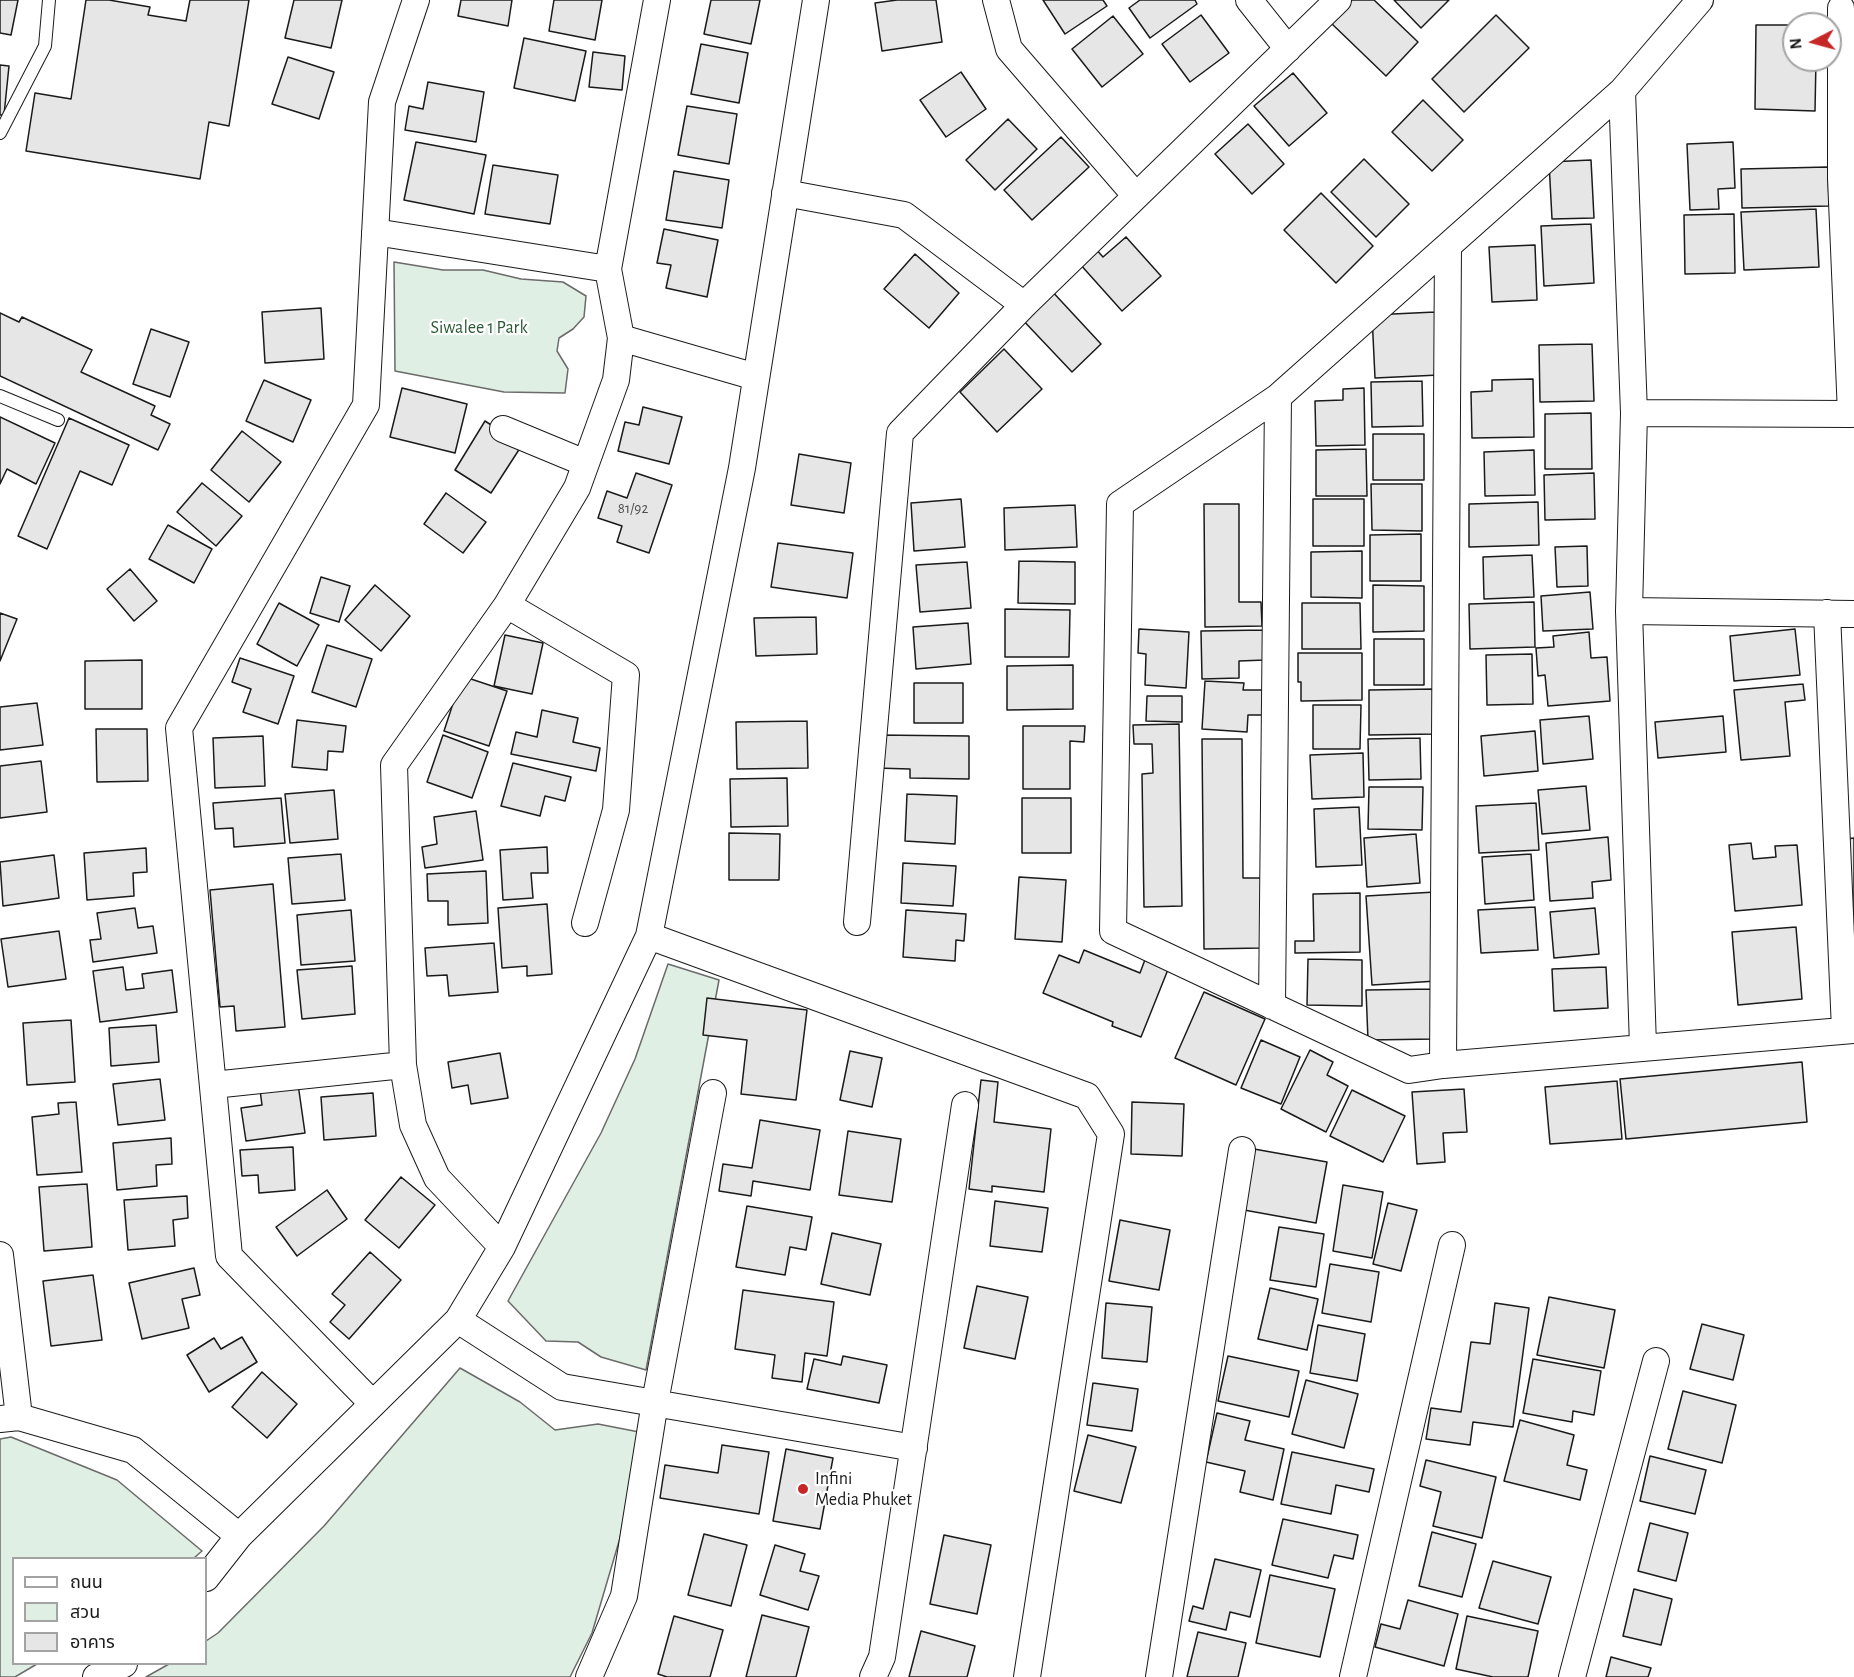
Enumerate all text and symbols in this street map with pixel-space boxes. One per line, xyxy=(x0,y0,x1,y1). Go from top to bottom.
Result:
north arrow xyxy=(1782,12,1842,72)
text: N xyxy=(1788,37,1805,50)
park label: Siwalee 1 Park xyxy=(430,317,528,339)
house number: 81/92 xyxy=(618,499,648,517)
place label: Infini Media Phuket xyxy=(815,1468,912,1510)
marker: Infini Media Phuket xyxy=(796,1482,810,1496)
legend xyxy=(12,1557,207,1665)
text: ถนน xyxy=(70,1574,103,1592)
text: สวน xyxy=(70,1604,100,1622)
text: อาคาร xyxy=(70,1634,115,1652)

